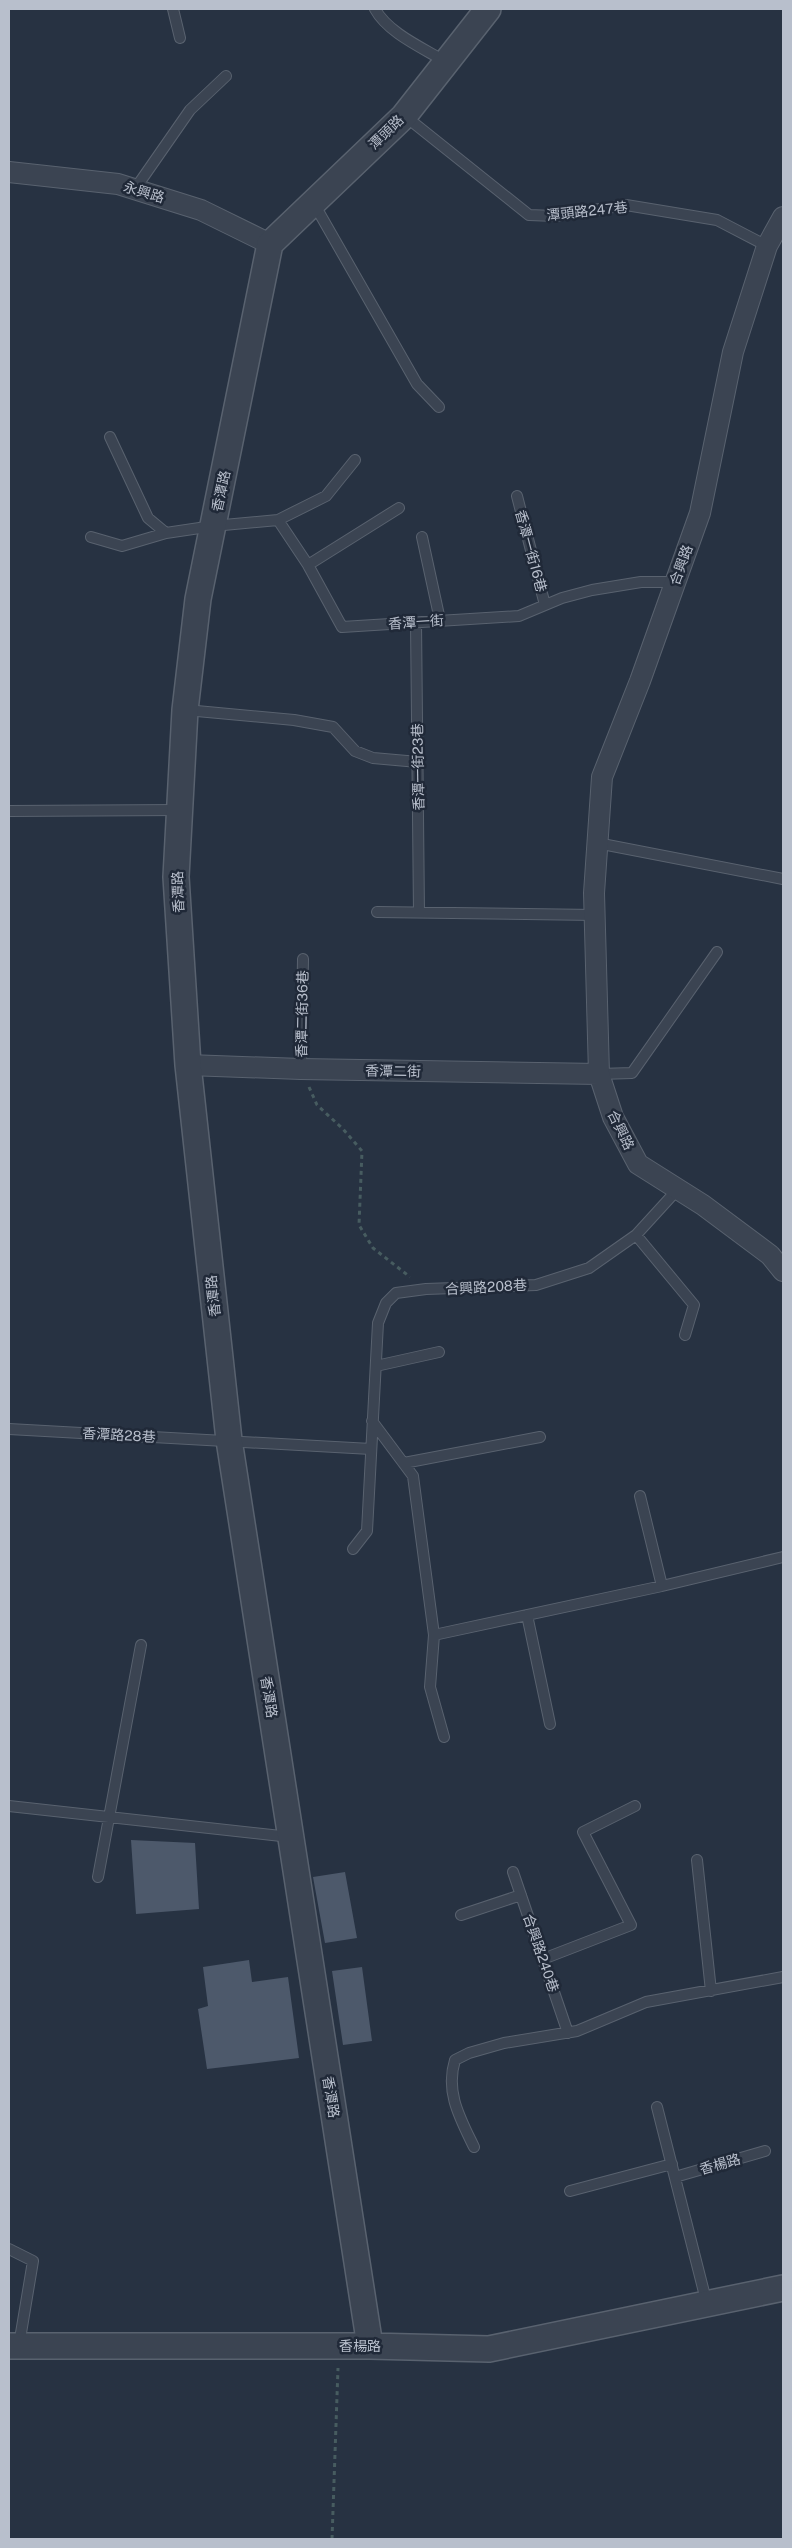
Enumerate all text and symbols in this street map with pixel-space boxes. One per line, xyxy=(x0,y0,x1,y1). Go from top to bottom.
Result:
street label: 潭頭路 xyxy=(365,112,407,152)
street label: 永興路 xyxy=(122,178,166,206)
street label: 潭頭路247巷 xyxy=(546,199,628,223)
street label: 香潭路 xyxy=(209,469,233,513)
street label: 香潭一街16巷 xyxy=(512,508,550,594)
street label: 合興路 xyxy=(666,543,696,587)
street label: 香潭一街 xyxy=(388,612,444,632)
street label: 香潭一街23巷 xyxy=(409,723,427,811)
street label: 香潭路 xyxy=(169,871,187,913)
street label: 香潭二街36巷 xyxy=(293,970,311,1058)
street label: 香潭二街 xyxy=(365,1063,421,1079)
street label: 合興路 xyxy=(605,1108,637,1152)
street label: 香潭路 xyxy=(203,1274,223,1318)
street label: 合興路208巷 xyxy=(445,1277,527,1297)
street label: 香潭路28巷 xyxy=(82,1425,156,1445)
street label: 香潭路 xyxy=(258,1675,280,1719)
street label: 合興路240巷 xyxy=(520,1912,562,1994)
street label: 香潭路 xyxy=(320,2075,342,2119)
street label: 香楊路 xyxy=(698,2151,742,2177)
street label: 香楊路 xyxy=(339,2338,381,2354)

